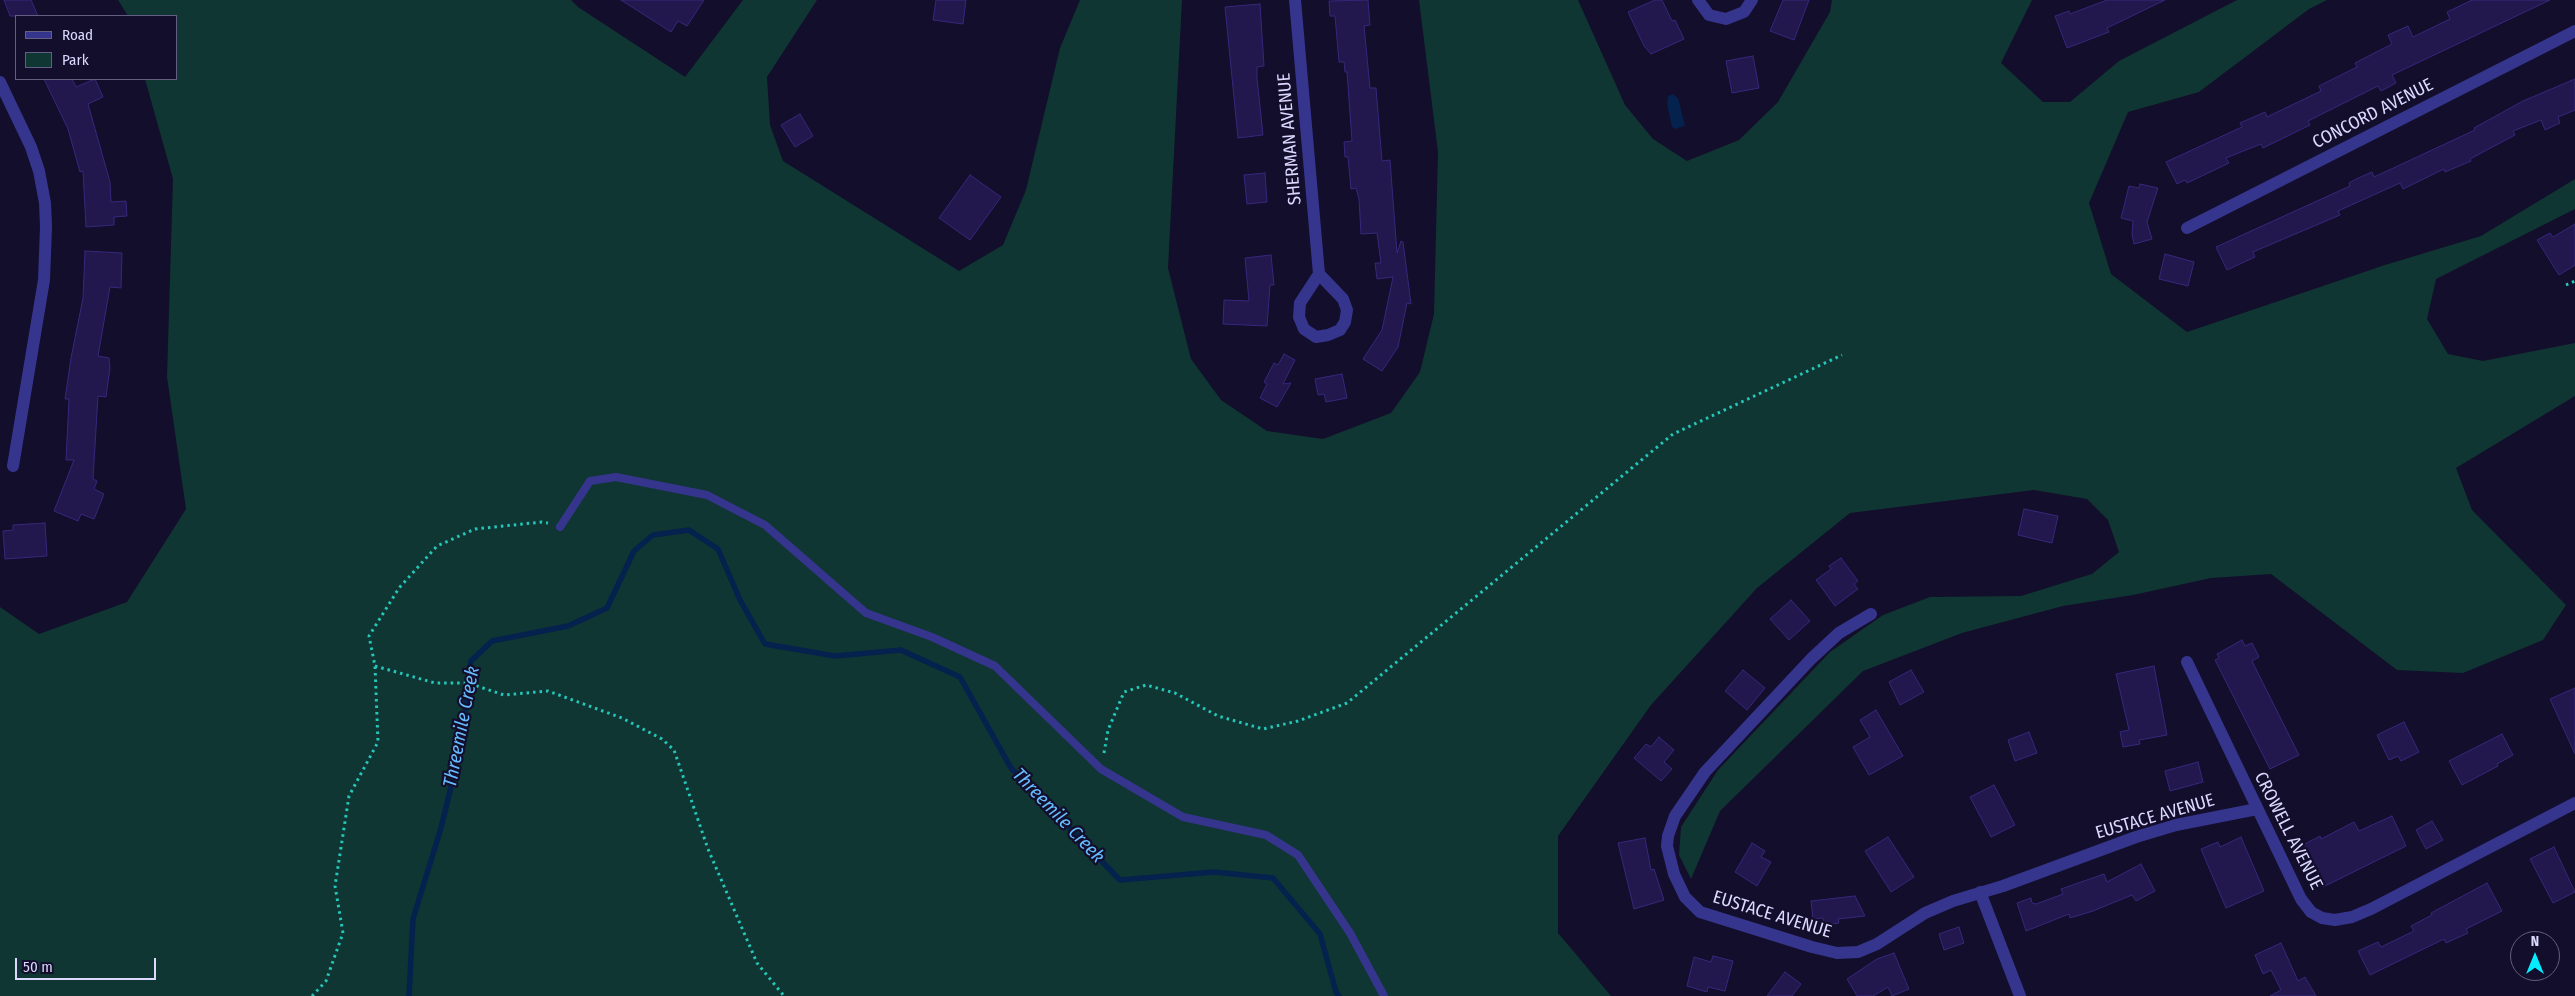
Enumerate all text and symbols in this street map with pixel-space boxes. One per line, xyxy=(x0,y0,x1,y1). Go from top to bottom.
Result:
legend xyxy=(15,15,178,80)
text: Road xyxy=(62,26,93,44)
text: Park xyxy=(62,51,89,69)
street label: SHERMAN AVENUE xyxy=(1273,72,1307,206)
street label: CONCORD AVENUE xyxy=(2309,74,2437,154)
water label: Threemile Creek xyxy=(439,664,485,790)
water label: Threemile Creek xyxy=(1007,764,1109,868)
street label: CROWELL AVENUE xyxy=(2249,769,2327,893)
street label: EUSTACE AVENUE xyxy=(2093,790,2217,844)
street label: EUSTACE AVENUE xyxy=(1710,887,1834,943)
north arrow xyxy=(2510,931,2560,981)
text: N xyxy=(2531,933,2539,950)
scale bar xyxy=(18,948,159,980)
text: 50 m xyxy=(23,958,53,976)

